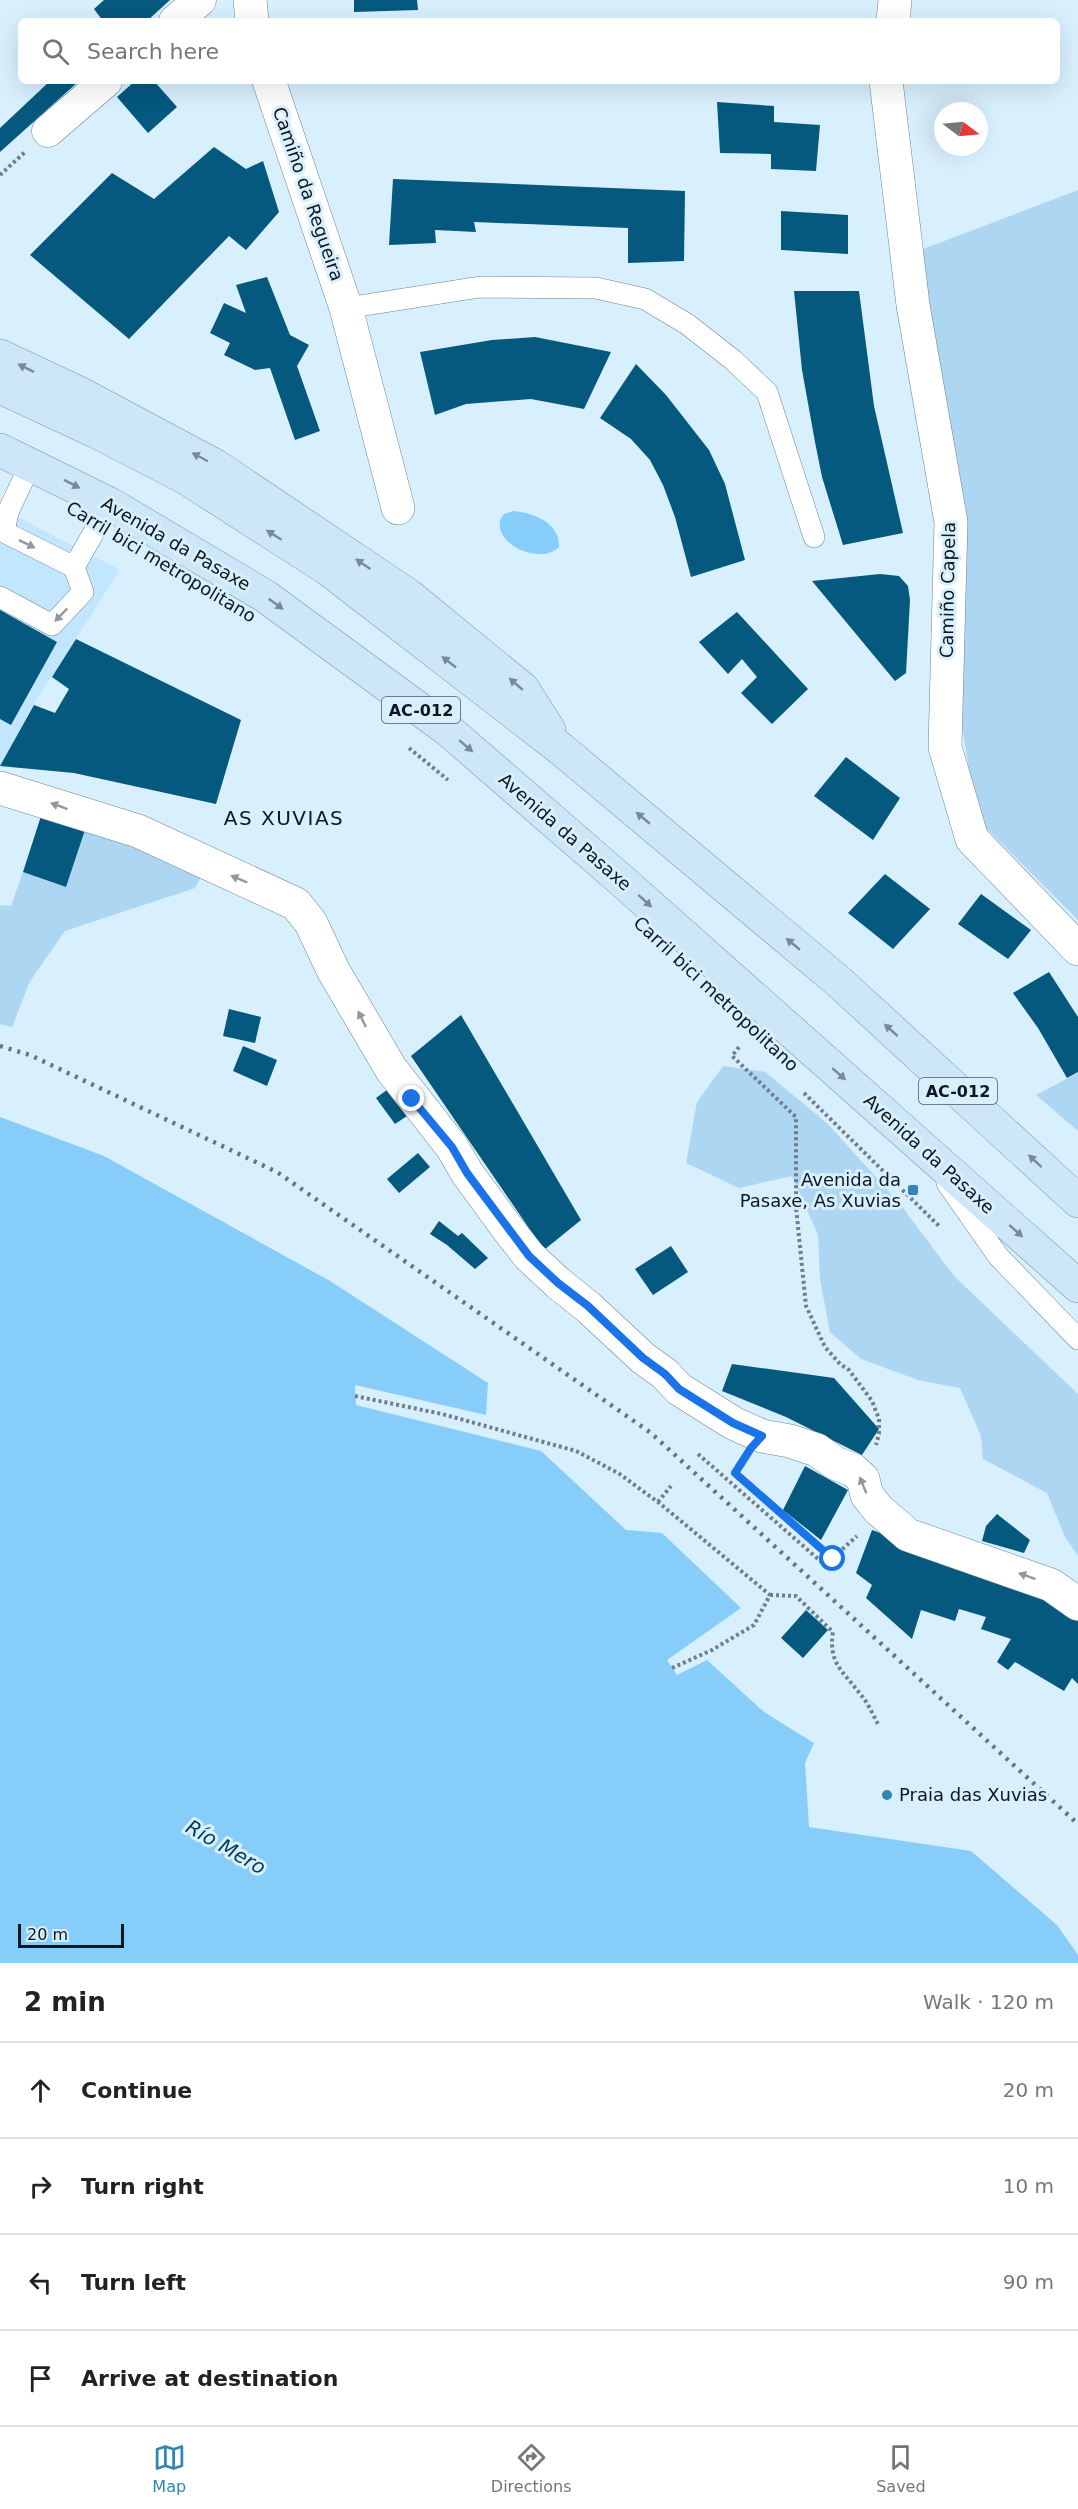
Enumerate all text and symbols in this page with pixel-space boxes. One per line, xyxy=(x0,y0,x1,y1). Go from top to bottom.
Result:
search box xyxy=(18,18,1060,84)
icon: search xyxy=(39,35,72,68)
text: Search here xyxy=(87,39,219,64)
north arrow xyxy=(934,102,988,156)
street label: Camiño da Regueira xyxy=(269,104,348,284)
one-way arrow xyxy=(18,364,35,373)
one-way arrow xyxy=(191,452,208,462)
one-way arrow xyxy=(63,480,80,489)
street label: Avenida da Pasaxe xyxy=(98,492,254,595)
street label: Carril bici metropolitano xyxy=(63,497,260,627)
street label: Camiño Capela xyxy=(936,522,959,658)
one-way arrow xyxy=(266,529,282,540)
one-way arrow xyxy=(18,538,36,548)
one-way arrow xyxy=(355,559,371,570)
one-way arrow xyxy=(268,598,284,610)
one-way arrow xyxy=(54,608,68,623)
one-way arrow xyxy=(441,656,456,668)
one-way arrow xyxy=(509,677,524,691)
road number: AC-012 xyxy=(382,697,460,723)
one-way arrow xyxy=(458,739,473,752)
street label: Avenida da Pasaxe xyxy=(495,768,636,895)
one-way arrow xyxy=(50,801,68,810)
district label: AS XUVIAS xyxy=(224,806,344,830)
one-way arrow xyxy=(636,813,651,825)
one-way arrow xyxy=(230,874,248,884)
one-way arrow xyxy=(637,894,652,907)
street label: Carril bici metropolitano xyxy=(630,912,803,1075)
one-way arrow xyxy=(785,937,801,950)
one-way arrow xyxy=(357,1011,366,1028)
one-way arrow xyxy=(884,1024,899,1037)
one-way arrow xyxy=(831,1067,846,1080)
road number: AC-012 xyxy=(919,1078,997,1104)
route end xyxy=(398,1085,424,1111)
street label: Avenida da Pasaxe xyxy=(860,1089,999,1218)
one-way arrow xyxy=(1028,1155,1043,1168)
place label: Avenida da Pasaxe, As Xuvias xyxy=(740,1169,901,1211)
marker: Avenida da Pasaxe, As Xuvias xyxy=(906,1183,920,1197)
one-way arrow xyxy=(1008,1224,1023,1237)
one-way arrow xyxy=(857,1476,867,1494)
route start xyxy=(819,1545,845,1571)
one-way arrow xyxy=(1018,1571,1036,1581)
place label: Praia das Xuvias xyxy=(899,1784,1047,1805)
marker: Praia das Xuvias xyxy=(880,1788,894,1802)
water label: Río Mero xyxy=(182,1815,270,1879)
scale bar xyxy=(18,1921,124,1948)
text: 20 m xyxy=(27,1925,68,1944)
text: 2 min xyxy=(24,1987,106,2017)
text: Walk · 120 m xyxy=(923,1990,1054,2014)
icon: ahead xyxy=(24,2074,57,2107)
text: Continue xyxy=(81,2078,192,2103)
text: 20 m xyxy=(1003,2078,1054,2102)
icon: right xyxy=(24,2170,57,2203)
text: Turn right xyxy=(81,2174,204,2199)
text: 10 m xyxy=(1003,2174,1054,2198)
icon: left xyxy=(24,2266,57,2299)
text: Turn left xyxy=(81,2270,186,2295)
text: 90 m xyxy=(1003,2270,1054,2294)
icon: arrive xyxy=(24,2362,57,2395)
text: Arrive at destination xyxy=(81,2366,338,2391)
tab: Map xyxy=(152,2441,186,2496)
tab: Directions xyxy=(491,2441,571,2496)
tab: Saved xyxy=(876,2441,926,2496)

